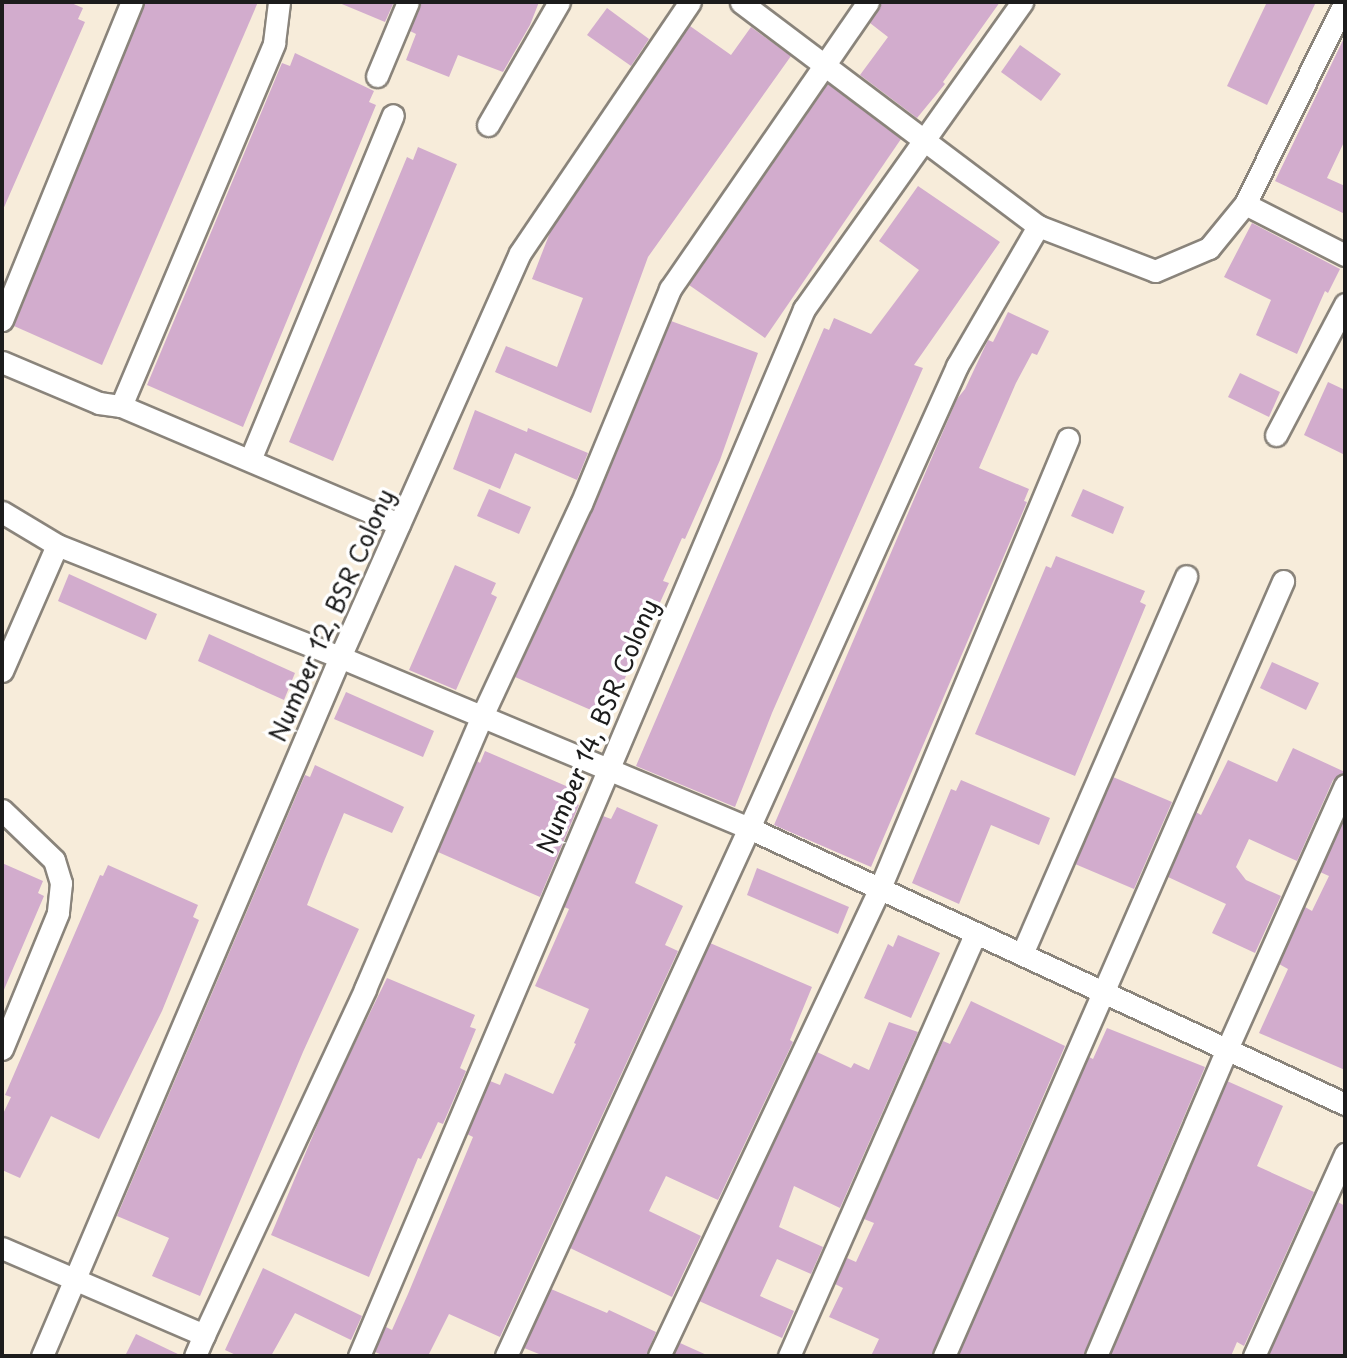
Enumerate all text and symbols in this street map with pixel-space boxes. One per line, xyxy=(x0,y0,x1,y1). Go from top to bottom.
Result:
street label: Number 12, BSR Colony xyxy=(262,483,400,747)
street label: Number 14, BSR Colony xyxy=(530,594,664,858)

